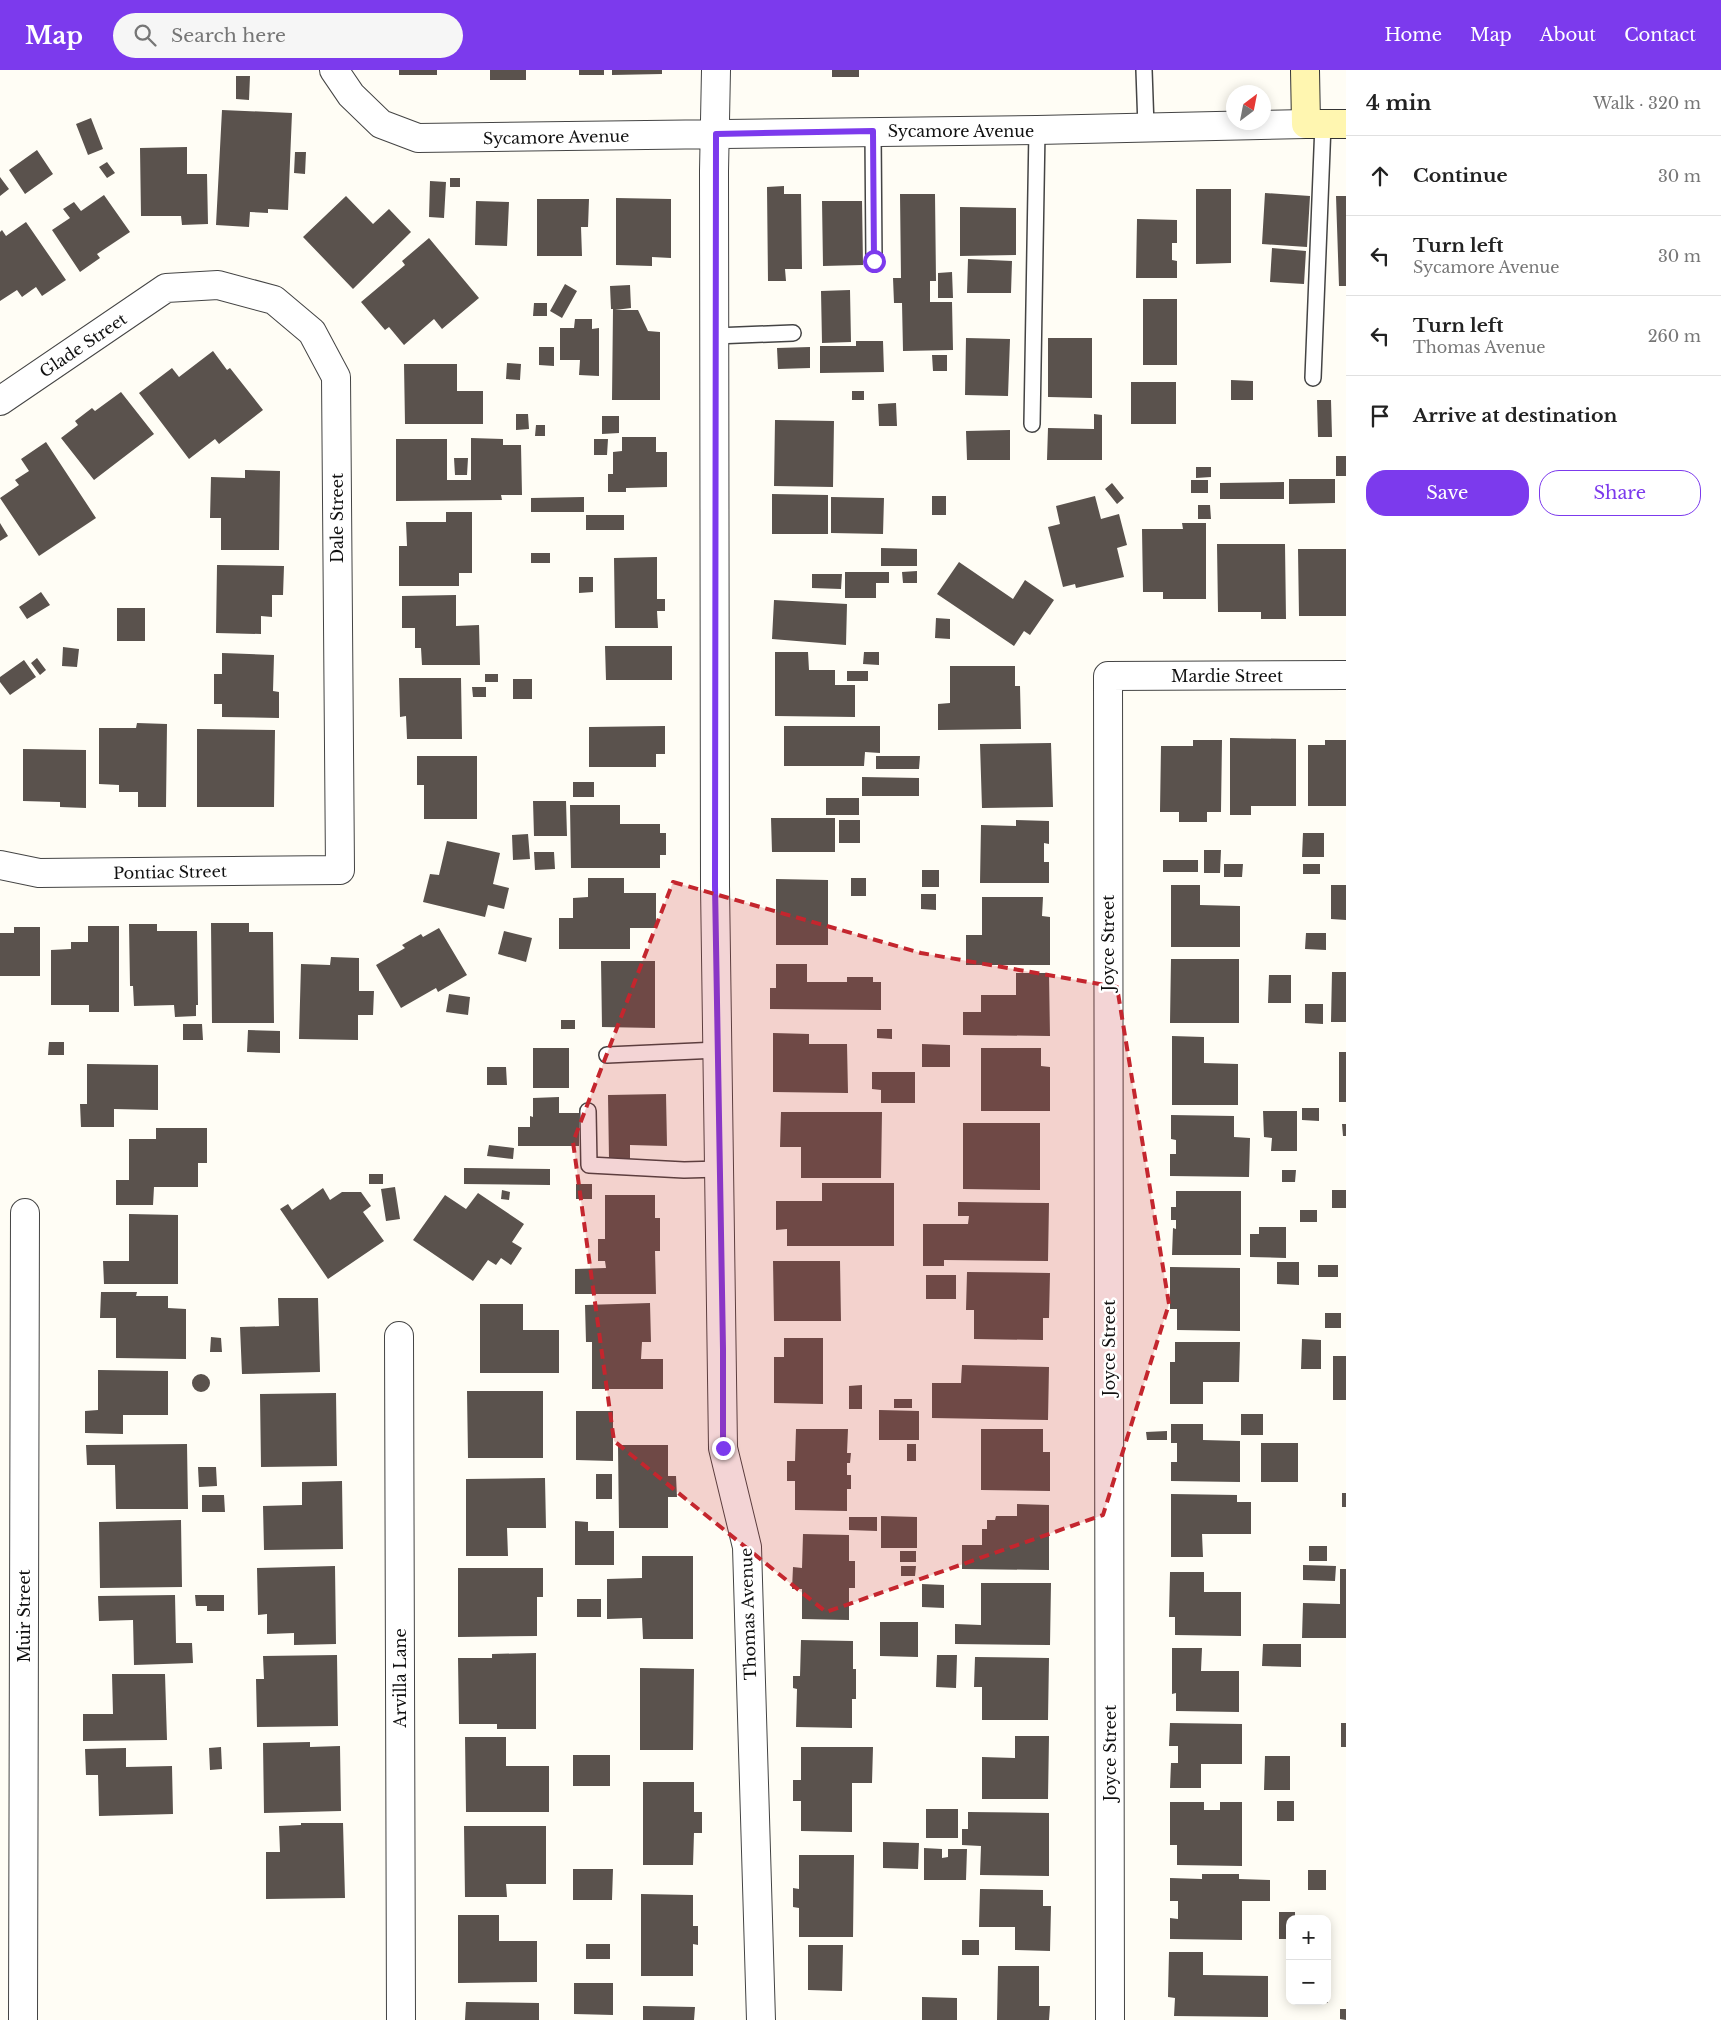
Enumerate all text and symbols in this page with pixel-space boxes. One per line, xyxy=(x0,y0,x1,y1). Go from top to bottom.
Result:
search box xyxy=(113,13,463,58)
text: Map xyxy=(25,21,83,50)
icon: search xyxy=(131,21,159,49)
text: Search here xyxy=(171,24,286,47)
text: Home xyxy=(1384,24,1442,46)
text: Map xyxy=(1470,24,1512,46)
text: About xyxy=(1540,24,1596,46)
text: Contact xyxy=(1624,24,1696,46)
north arrow xyxy=(1226,85,1271,130)
text: 4 min xyxy=(1366,90,1432,116)
text: Walk · 320 m xyxy=(1593,93,1701,113)
street label: Sycamore Avenue xyxy=(888,121,1034,141)
street label: Sycamore Avenue xyxy=(483,126,629,148)
icon: ahead xyxy=(1366,162,1394,190)
text: Continue xyxy=(1413,164,1508,187)
text: 30 m xyxy=(1658,166,1701,186)
text: Turn left xyxy=(1413,234,1504,257)
icon: left xyxy=(1366,242,1394,270)
text: 30 m xyxy=(1658,246,1701,266)
route start xyxy=(863,250,886,273)
text: Sycamore Avenue xyxy=(1413,257,1559,277)
street label: Glade Street xyxy=(36,309,130,381)
text: Turn left xyxy=(1413,314,1504,337)
icon: left xyxy=(1366,322,1394,350)
text: 260 m xyxy=(1648,326,1701,346)
text: Thomas Avenue xyxy=(1413,337,1546,357)
icon: arrive xyxy=(1366,402,1394,430)
text: Arrive at destination xyxy=(1413,404,1617,427)
button: Save xyxy=(1366,470,1529,516)
button: Share xyxy=(1539,470,1701,516)
street label: Dale Street xyxy=(327,473,347,563)
street label: Mardie Street xyxy=(1171,666,1283,686)
street label: Pontiac Street xyxy=(113,861,227,883)
street label: Joyce Street xyxy=(1098,895,1118,993)
street label: Joyce Street xyxy=(1099,1300,1119,1398)
route end xyxy=(712,1437,735,1460)
street label: Thomas Avenue xyxy=(736,1547,760,1681)
street label: Muir Street xyxy=(14,1569,34,1663)
street label: Arvilla Lane xyxy=(390,1628,410,1729)
street label: Joyce Street xyxy=(1100,1705,1120,1803)
map controls xyxy=(1286,1915,1331,2005)
button: + xyxy=(1286,1915,1331,1960)
button: − xyxy=(1286,1960,1331,2005)

